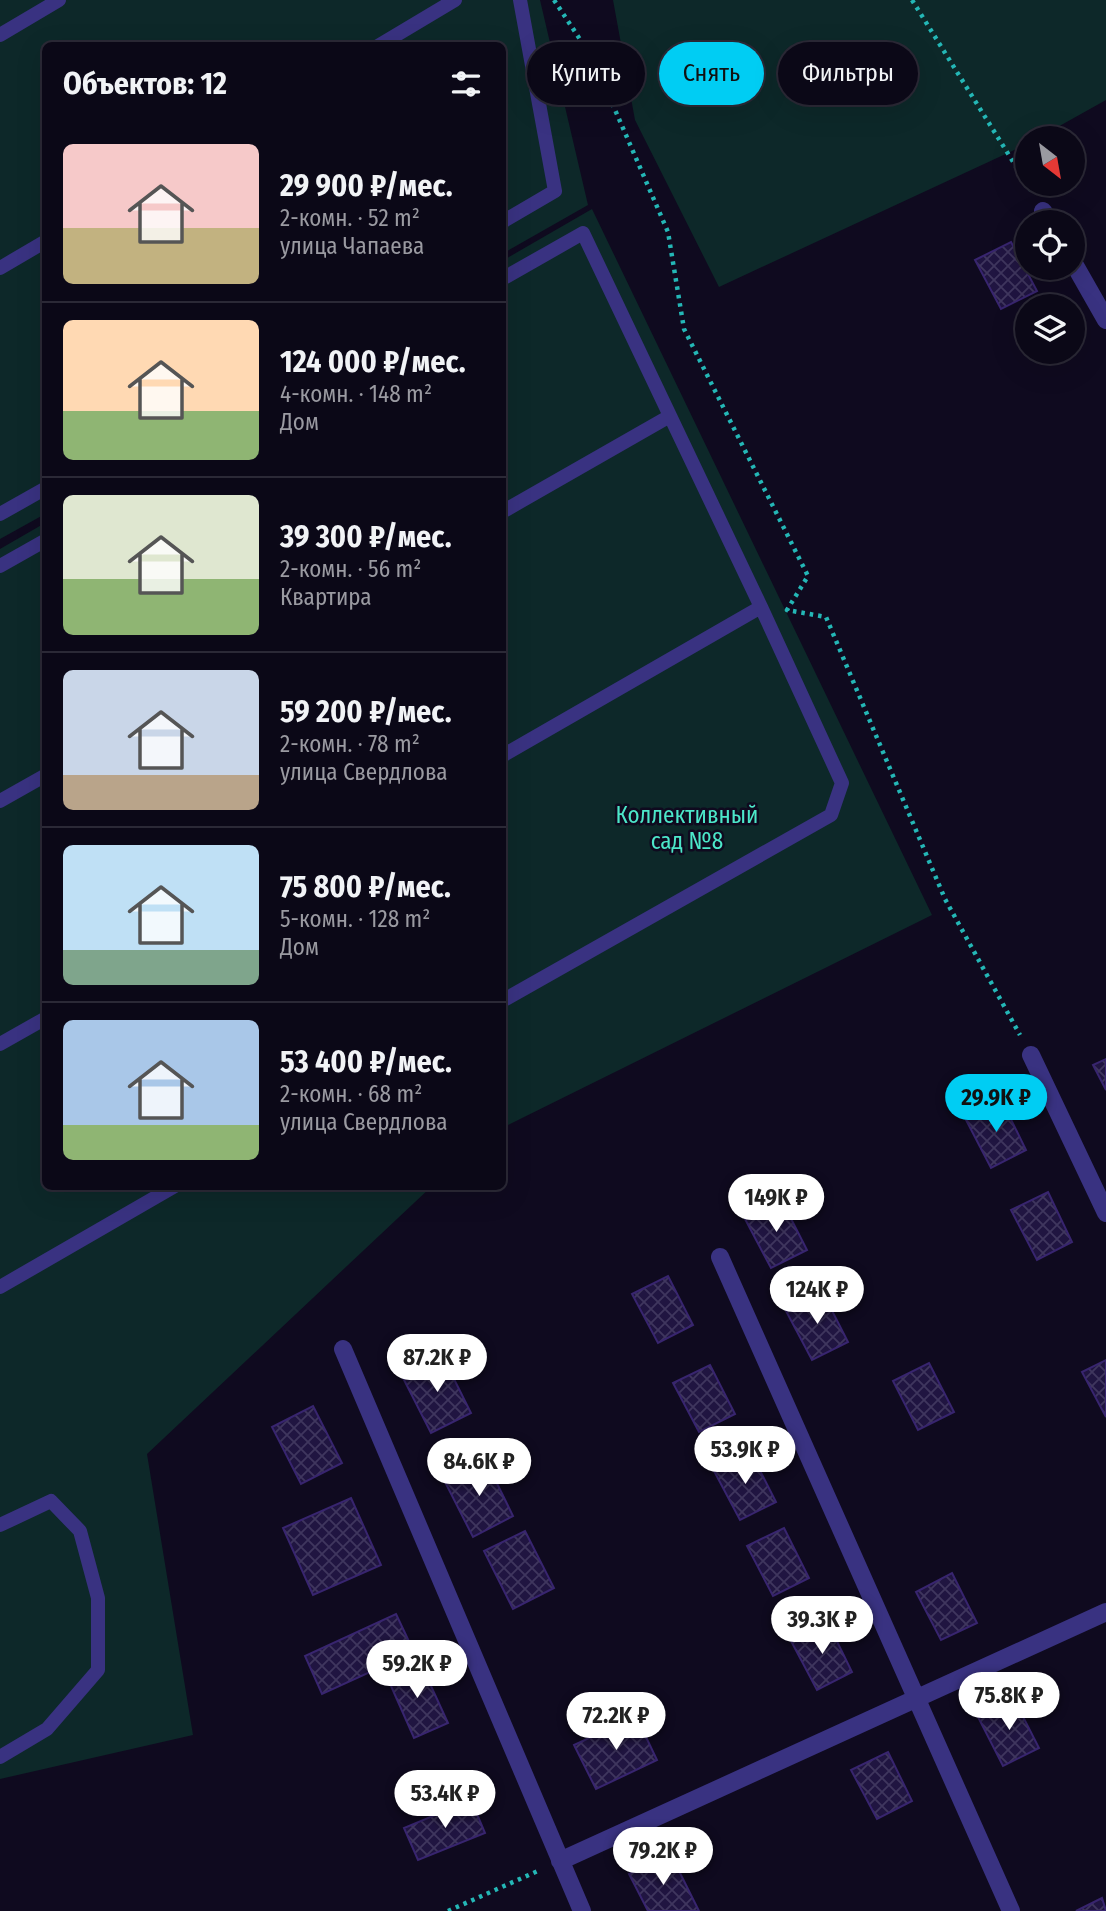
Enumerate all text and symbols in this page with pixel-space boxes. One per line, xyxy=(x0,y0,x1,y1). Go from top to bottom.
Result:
chip: Купить xyxy=(527,42,645,105)
chip: Снять xyxy=(659,42,764,105)
chip: Фильтры xyxy=(778,42,918,105)
icon: filters xyxy=(447,65,485,103)
text: Объектов: 12 xyxy=(63,66,227,102)
north arrow xyxy=(1015,126,1085,196)
map controls xyxy=(1015,126,1085,364)
text: 29 900 ₽/мес. xyxy=(280,168,453,204)
icon: home xyxy=(119,172,203,256)
text: 2-комн. · 52 m² xyxy=(280,204,420,232)
button: locate xyxy=(1015,210,1085,280)
text: улица Чапаева xyxy=(280,232,424,260)
button: layers xyxy=(1015,294,1085,364)
text: 124 000 ₽/мес. xyxy=(280,344,466,380)
icon: home xyxy=(119,348,203,432)
text: 4-комн. · 148 m² xyxy=(280,380,432,408)
text: Дом xyxy=(280,408,319,436)
text: 39 300 ₽/мес. xyxy=(280,519,452,555)
icon: home xyxy=(119,523,203,607)
text: 2-комн. · 56 m² xyxy=(280,555,421,583)
text: Квартира xyxy=(280,583,372,611)
text: 59 200 ₽/мес. xyxy=(280,694,452,730)
icon: home xyxy=(119,698,203,782)
text: 2-комн. · 78 m² xyxy=(280,730,420,758)
text: улица Свердлова xyxy=(280,758,448,786)
park label: Коллективный сад №8 xyxy=(616,801,758,855)
text: 75 800 ₽/мес. xyxy=(280,869,451,905)
icon: home xyxy=(119,873,203,957)
text: 5-комн. · 128 m² xyxy=(280,905,430,933)
text: Дом xyxy=(280,933,319,961)
text: 53 400 ₽/мес. xyxy=(280,1044,452,1080)
icon: home xyxy=(119,1048,203,1132)
pin: 29.9K ₽ xyxy=(931,1074,1061,1134)
text: 2-комн. · 68 m² xyxy=(280,1080,422,1108)
text: 29.9K ₽ xyxy=(961,1083,1031,1111)
text: улица Свердлова xyxy=(280,1108,448,1136)
pin: 149K ₽ xyxy=(719,1174,833,1234)
text: 149K ₽ xyxy=(744,1183,808,1211)
pin: 124K ₽ xyxy=(760,1266,874,1326)
text: 124K ₽ xyxy=(786,1275,848,1303)
pin: 87.2K ₽ xyxy=(372,1334,502,1394)
text: 87.2K ₽ xyxy=(403,1343,471,1371)
pin: 53.9K ₽ xyxy=(680,1426,810,1486)
text: 53.9K ₽ xyxy=(710,1435,780,1463)
pin: 84.6K ₽ xyxy=(414,1438,544,1498)
text: 84.6K ₽ xyxy=(443,1447,515,1475)
pin: 39.3K ₽ xyxy=(757,1596,887,1656)
text: 39.3K ₽ xyxy=(787,1605,857,1633)
pin: 59.2K ₽ xyxy=(352,1640,482,1700)
text: 59.2K ₽ xyxy=(382,1649,452,1677)
pin: 75.8K ₽ xyxy=(944,1672,1074,1732)
text: 75.8K ₽ xyxy=(975,1681,1043,1709)
pin: 72.2K ₽ xyxy=(551,1692,681,1752)
text: 72.2K ₽ xyxy=(583,1701,649,1729)
pin: 53.4K ₽ xyxy=(380,1770,510,1830)
text: 53.4K ₽ xyxy=(410,1779,480,1807)
pin: 79.2K ₽ xyxy=(598,1828,728,1887)
text: 79.2K ₽ xyxy=(629,1836,697,1864)

